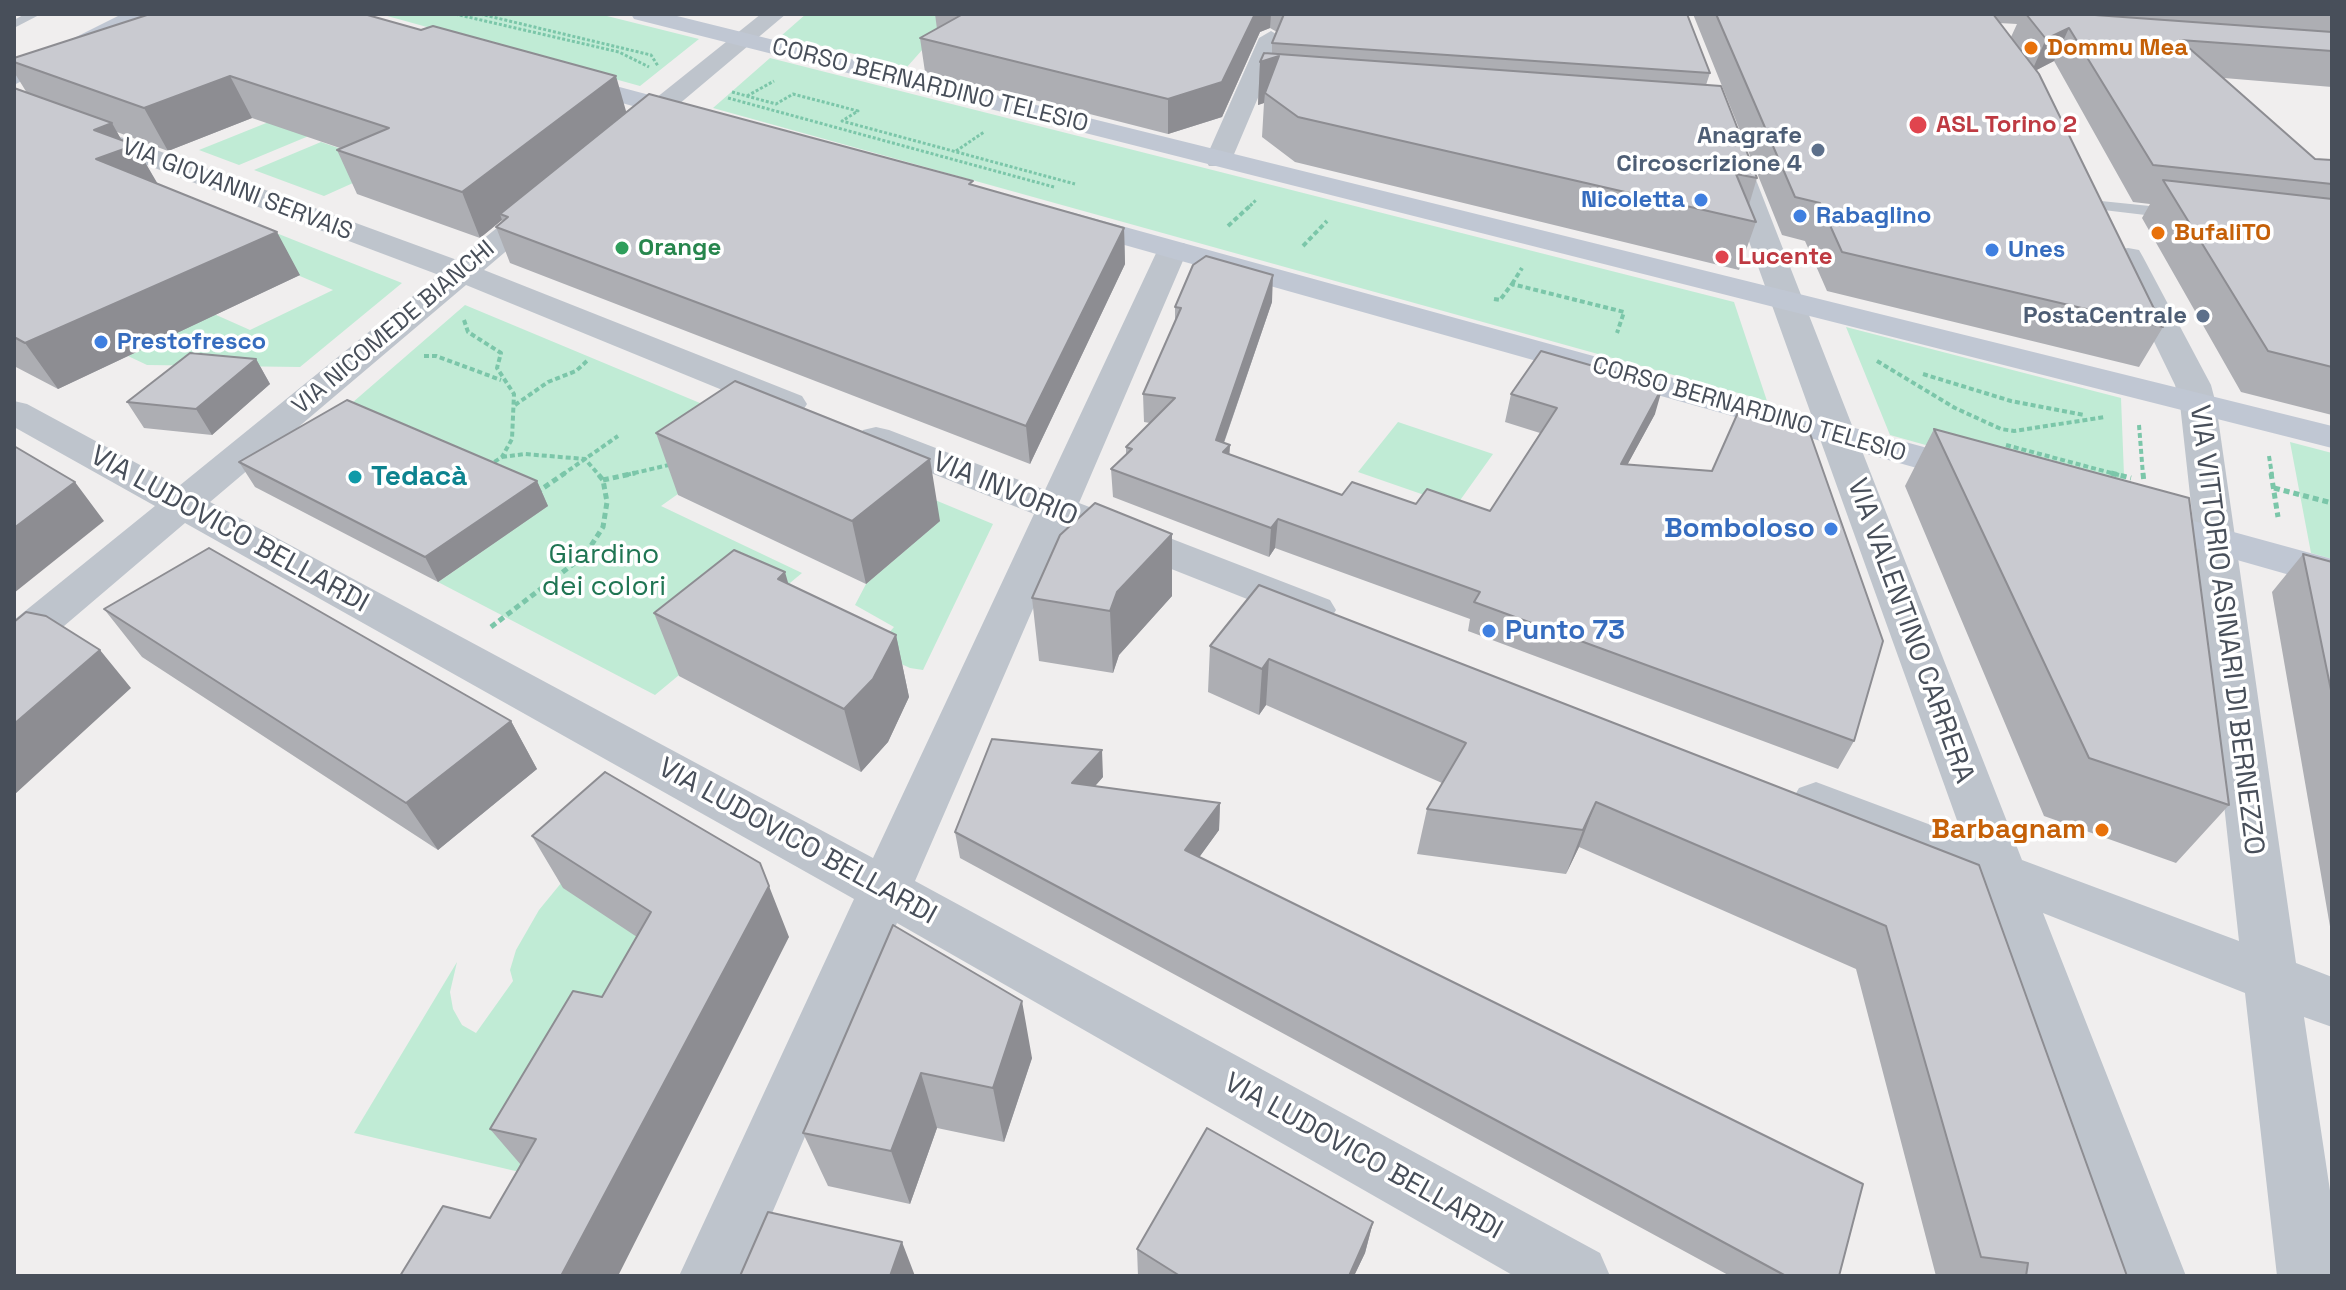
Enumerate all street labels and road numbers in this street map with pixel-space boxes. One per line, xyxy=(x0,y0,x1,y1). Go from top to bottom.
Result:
street label: CORSO BERNARDINO TELESIO xyxy=(769,33,1091,139)
street label: VIA GIOVANNI SERVAIS xyxy=(118,133,356,247)
street label: VIA NICOMEDE BIANCHI xyxy=(287,235,501,421)
street label: CORSO BERNARDINO TELESIO xyxy=(1589,351,1909,469)
street label: VIA VITTORIO ASINARI DI BERNEZZO xyxy=(2182,403,2270,857)
street label: VIA LUDOVICO BELLARDI xyxy=(84,439,374,621)
street label: VIA INVORIO xyxy=(928,446,1082,534)
street label: VIA VALENTINO CARRERA xyxy=(1839,474,1981,788)
street label: VIA LUDOVICO BELLARDI xyxy=(652,751,942,933)
street label: VIA LUDOVICO BELLARDI xyxy=(1218,1066,1508,1248)

